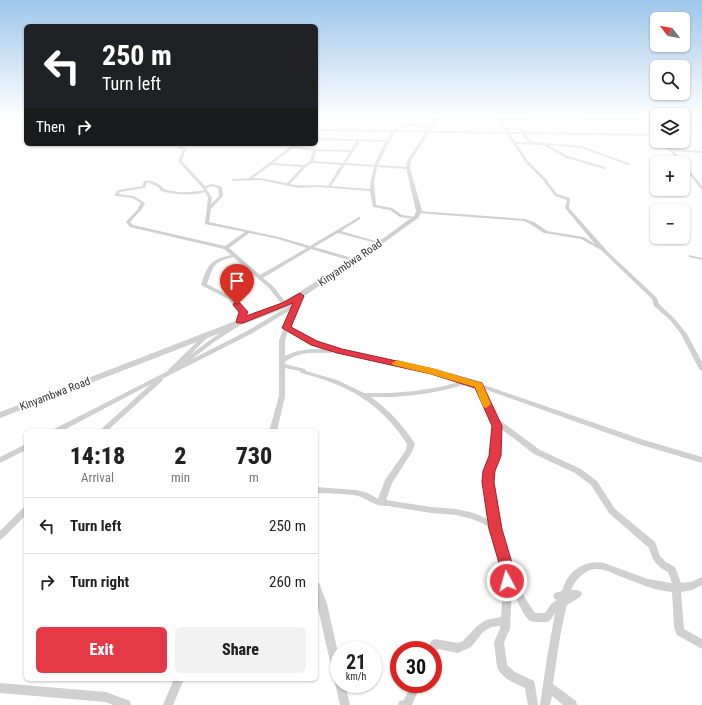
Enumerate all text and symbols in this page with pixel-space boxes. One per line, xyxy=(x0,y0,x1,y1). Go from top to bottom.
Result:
north arrow xyxy=(650,12,690,52)
map controls xyxy=(650,12,690,244)
text: 250 m xyxy=(102,39,172,72)
icon: left xyxy=(36,40,88,92)
button: search xyxy=(650,60,690,100)
text: Turn left xyxy=(102,73,161,94)
button: layers xyxy=(650,108,690,148)
icon: right xyxy=(73,116,95,138)
text: Then xyxy=(36,118,65,136)
button: + xyxy=(650,156,690,196)
button: − xyxy=(650,204,690,244)
street label: Kinyambwa Road xyxy=(316,237,384,289)
pin xyxy=(220,264,254,305)
icon: arrive xyxy=(226,270,248,292)
street label: Kinyambwa Road xyxy=(18,375,92,413)
text: 14:18 xyxy=(70,442,125,470)
text: 2 xyxy=(174,442,187,470)
text: 730 xyxy=(236,442,272,470)
text: Arrival xyxy=(81,470,114,485)
text: min xyxy=(171,470,190,485)
text: m xyxy=(249,470,259,485)
icon: left xyxy=(36,515,58,537)
text: Turn left xyxy=(70,517,121,535)
text: 250 m xyxy=(269,517,306,535)
position arrow xyxy=(486,560,528,602)
icon: right xyxy=(36,571,58,593)
text: Turn right xyxy=(70,573,129,591)
text: 260 m xyxy=(269,573,306,591)
button: Exit xyxy=(36,627,167,673)
button: Share xyxy=(175,627,306,673)
speed limit sign: 30 xyxy=(390,641,442,693)
text: 21 xyxy=(346,650,366,674)
text: km/h xyxy=(346,671,366,682)

